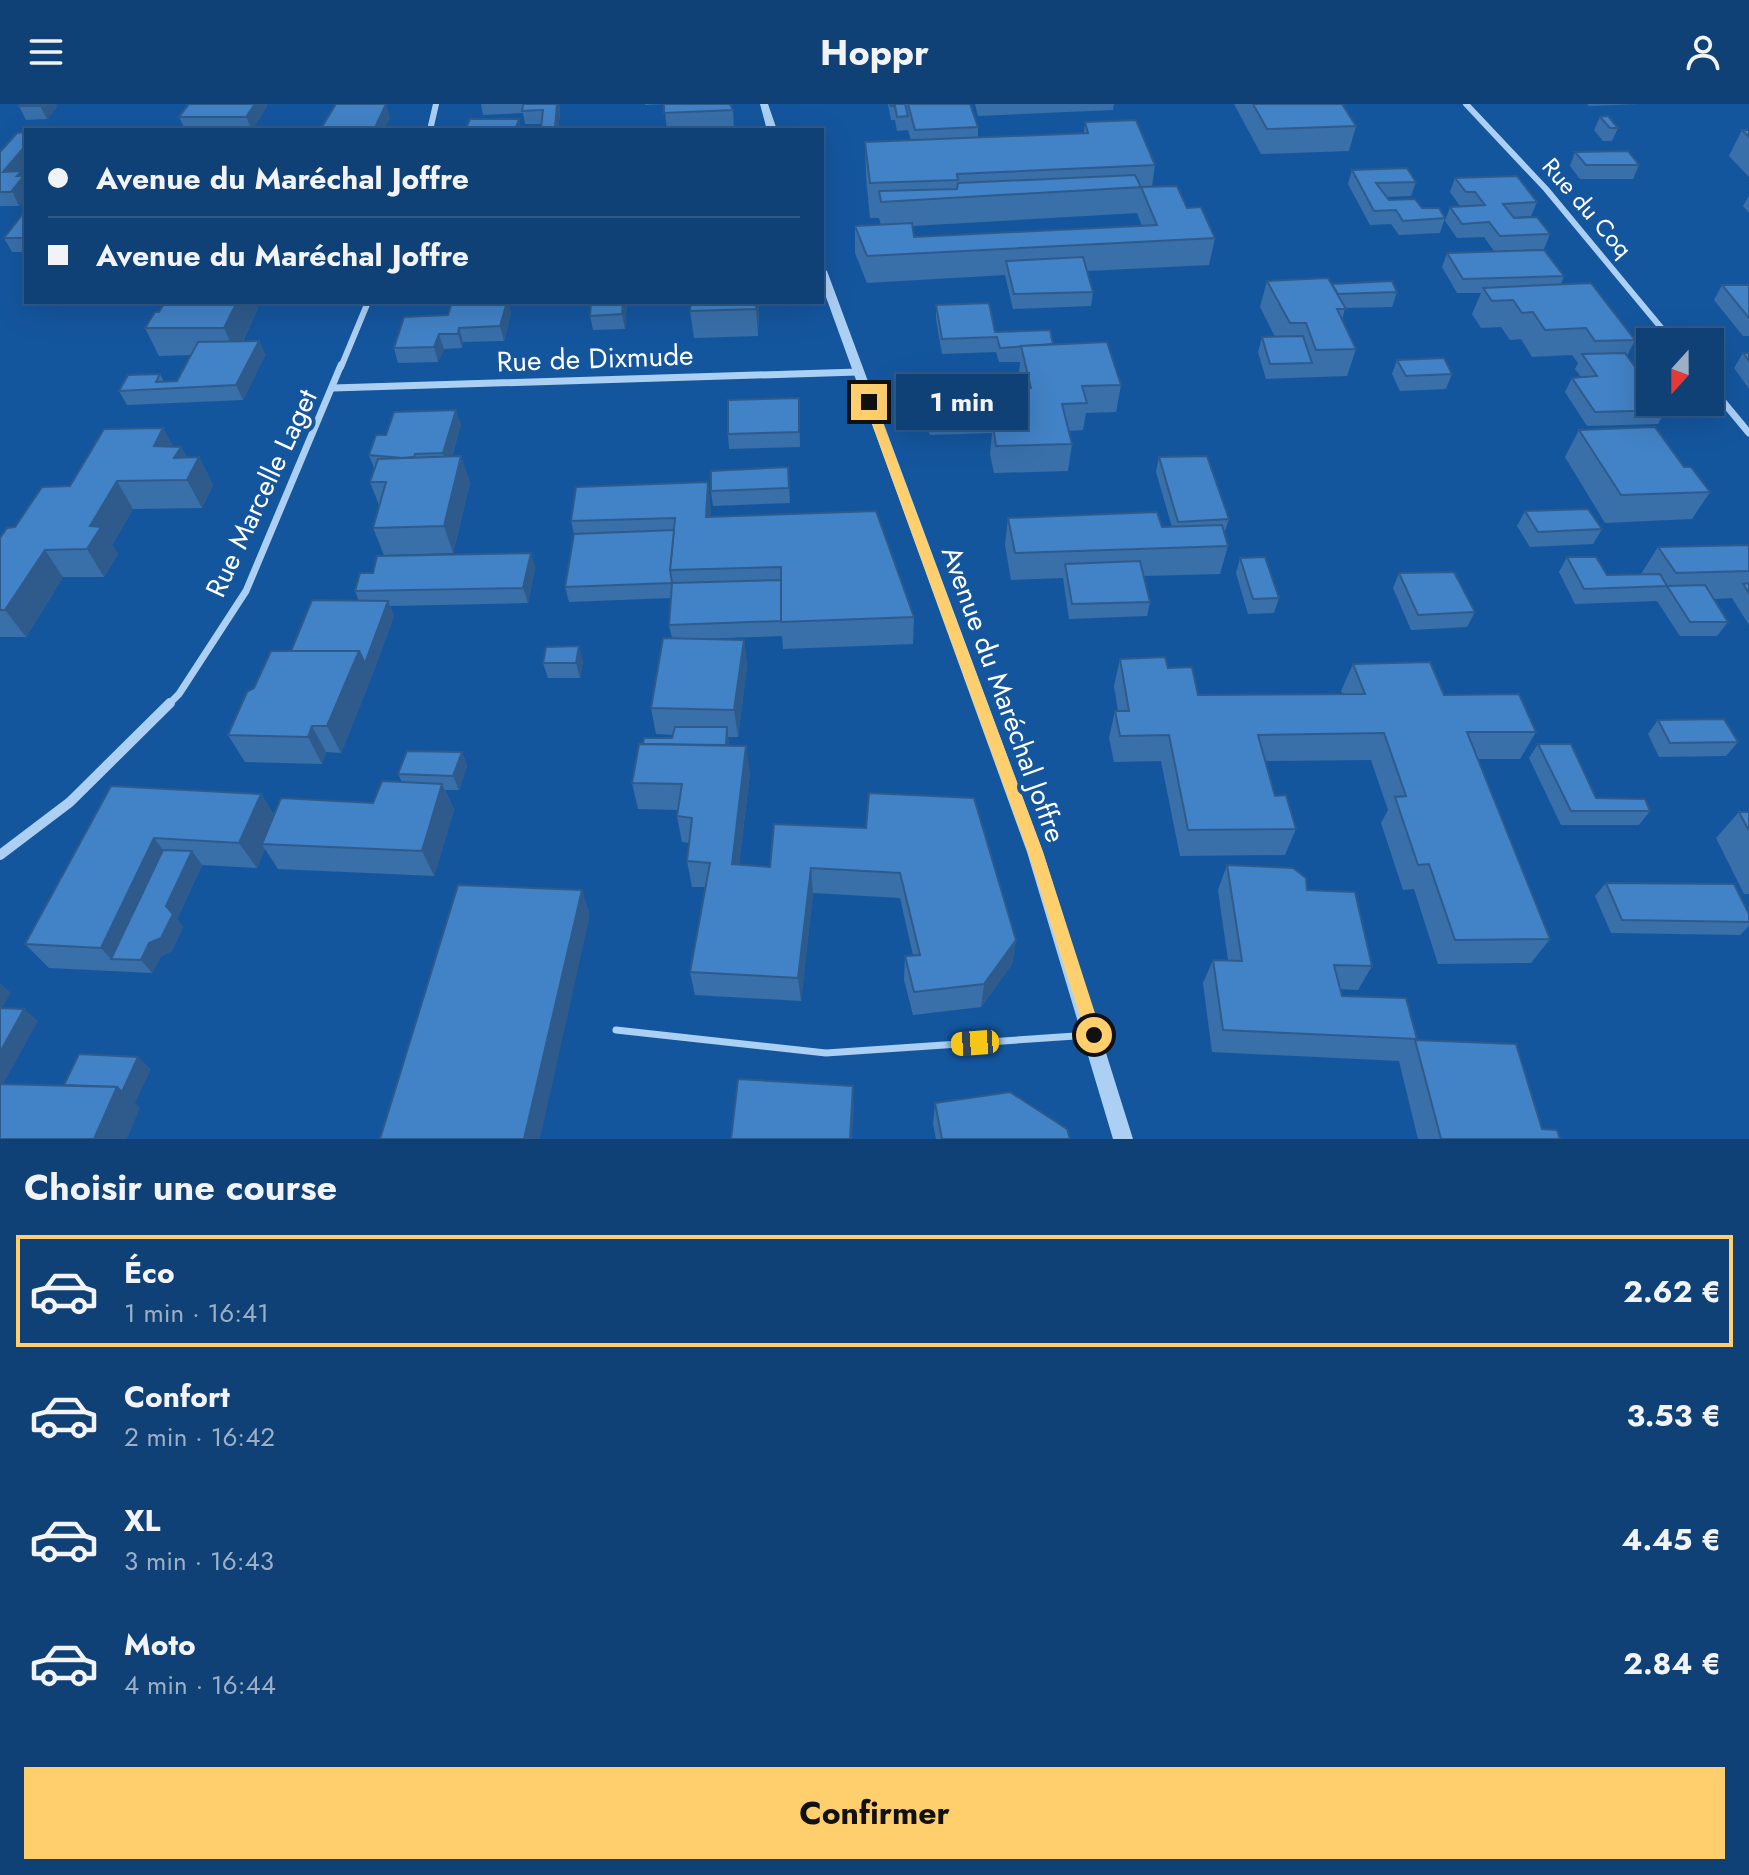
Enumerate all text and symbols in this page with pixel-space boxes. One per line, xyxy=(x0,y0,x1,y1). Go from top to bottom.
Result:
text: Hoppr xyxy=(820,26,929,78)
icon: menu xyxy=(24,30,68,74)
icon: person xyxy=(1681,30,1725,74)
street label: Rue du Coq xyxy=(1534,150,1641,265)
text: Avenue du Maréchal Joffre xyxy=(96,157,469,200)
text: Avenue du Maréchal Joffre xyxy=(96,234,469,277)
north arrow xyxy=(1636,328,1724,416)
map controls xyxy=(1636,328,1724,416)
street label: Rue de Dixmude xyxy=(496,335,694,382)
callout: 1 min xyxy=(897,374,1029,430)
street label: Rue Marcelle Laget xyxy=(195,382,328,604)
text: 1 min xyxy=(930,383,994,421)
route end xyxy=(851,384,887,420)
street label: Avenue du Maréchal Joffre xyxy=(931,540,1076,848)
route start xyxy=(1076,1017,1112,1053)
car xyxy=(950,1029,1000,1057)
text: Choisir une course xyxy=(24,1161,337,1213)
text: Éco xyxy=(124,1251,175,1294)
icon: car xyxy=(28,1255,100,1327)
text: 2.62 € xyxy=(1623,1270,1721,1313)
text: 1 min · 16:41 xyxy=(124,1294,269,1332)
text: Confort xyxy=(124,1375,230,1418)
icon: car xyxy=(28,1379,100,1451)
text: 3.53 € xyxy=(1627,1394,1721,1437)
text: 2 min · 16:42 xyxy=(124,1418,275,1456)
text: XL xyxy=(124,1499,160,1542)
icon: car xyxy=(28,1503,100,1575)
text: 4.45 € xyxy=(1621,1518,1721,1561)
text: 3 min · 16:43 xyxy=(124,1542,274,1580)
text: Moto xyxy=(124,1623,196,1666)
icon: car xyxy=(28,1627,100,1699)
text: 2.84 € xyxy=(1623,1642,1721,1685)
text: 4 min · 16:44 xyxy=(124,1666,276,1704)
button: Confirmer xyxy=(24,1767,1725,1859)

